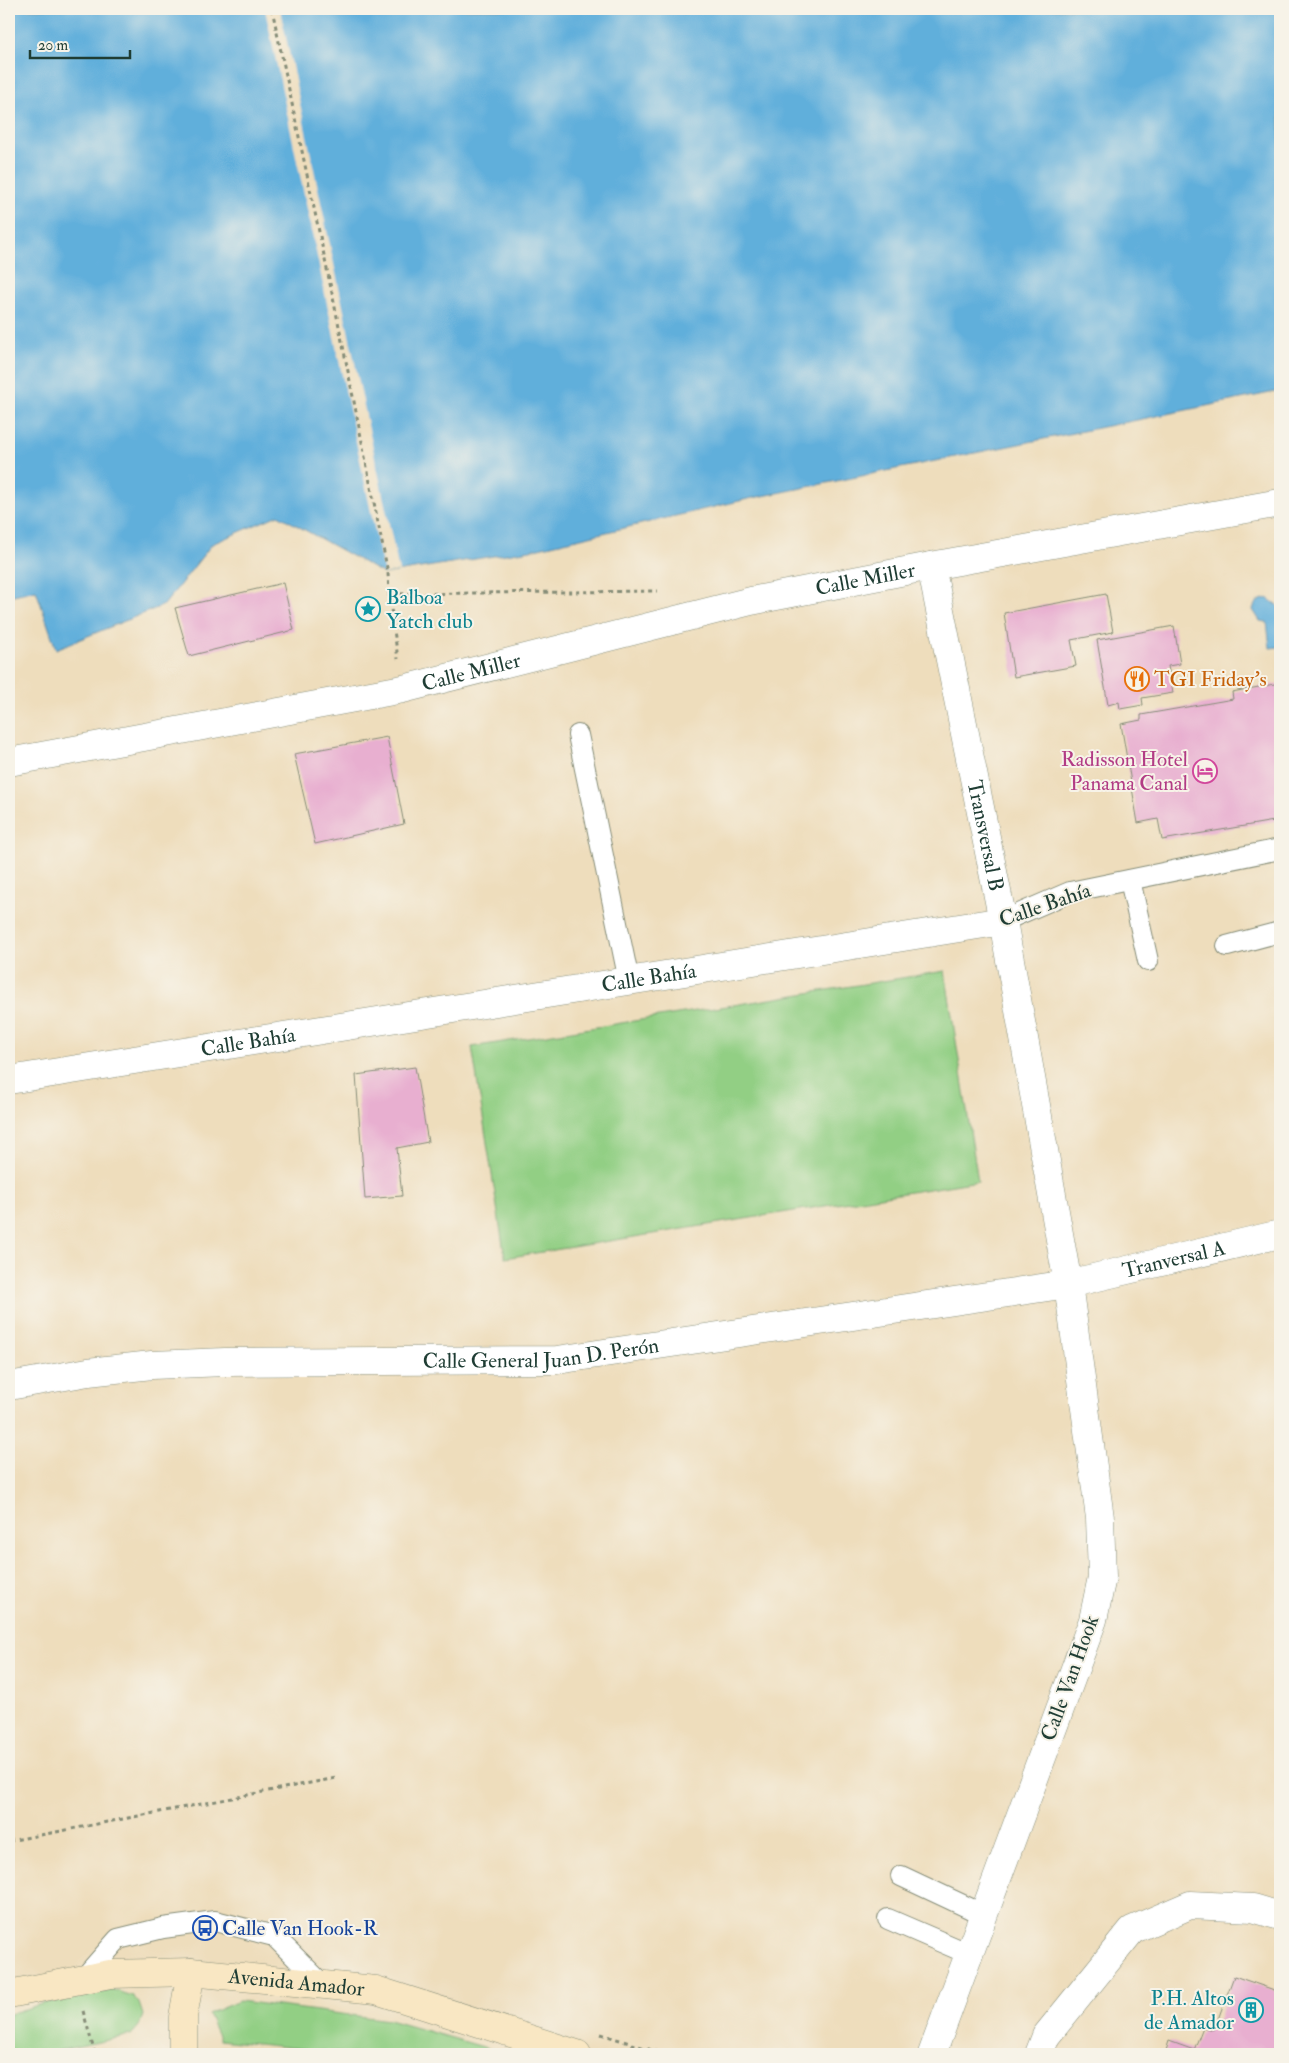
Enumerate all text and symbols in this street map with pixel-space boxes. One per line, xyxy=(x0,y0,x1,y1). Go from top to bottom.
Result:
scale bar xyxy=(30,28,130,60)
text: 20 m xyxy=(38,36,68,55)
street label: Calle Miller xyxy=(813,556,918,602)
place label: Balboa Yatch club xyxy=(386,584,473,635)
place icon: Balboa Yatch club xyxy=(355,596,381,622)
street label: Calle Miller xyxy=(419,646,524,697)
restaurant icon: TGI Friday's xyxy=(1124,666,1150,692)
place label: TGI Friday's xyxy=(1154,666,1267,693)
place label: Radisson Hotel Panama Canal xyxy=(1061,746,1189,797)
hotel icon: Radisson Hotel Panama Canal xyxy=(1192,758,1218,784)
street label: Transversal B xyxy=(961,778,1010,893)
street label: Calle Bahía xyxy=(995,877,1095,933)
street label: Calle Bahía xyxy=(600,957,699,999)
street label: Calle Bahía xyxy=(199,1021,298,1063)
street label: Tranversal A xyxy=(1120,1234,1228,1284)
street label: Calle General Juan D. Perón xyxy=(423,1331,661,1374)
street label: Calle Van Hook xyxy=(1035,1611,1105,1745)
bus stop icon: Calle Van Hook-R xyxy=(192,1915,218,1941)
place label: Calle Van Hook-R xyxy=(222,1915,379,1942)
street label: Avenida Amador xyxy=(226,1962,366,2002)
place label: P.H. Altos de Amador xyxy=(1144,1985,1234,2036)
building icon: P.H. Altos de Amador xyxy=(1238,1997,1264,2023)

